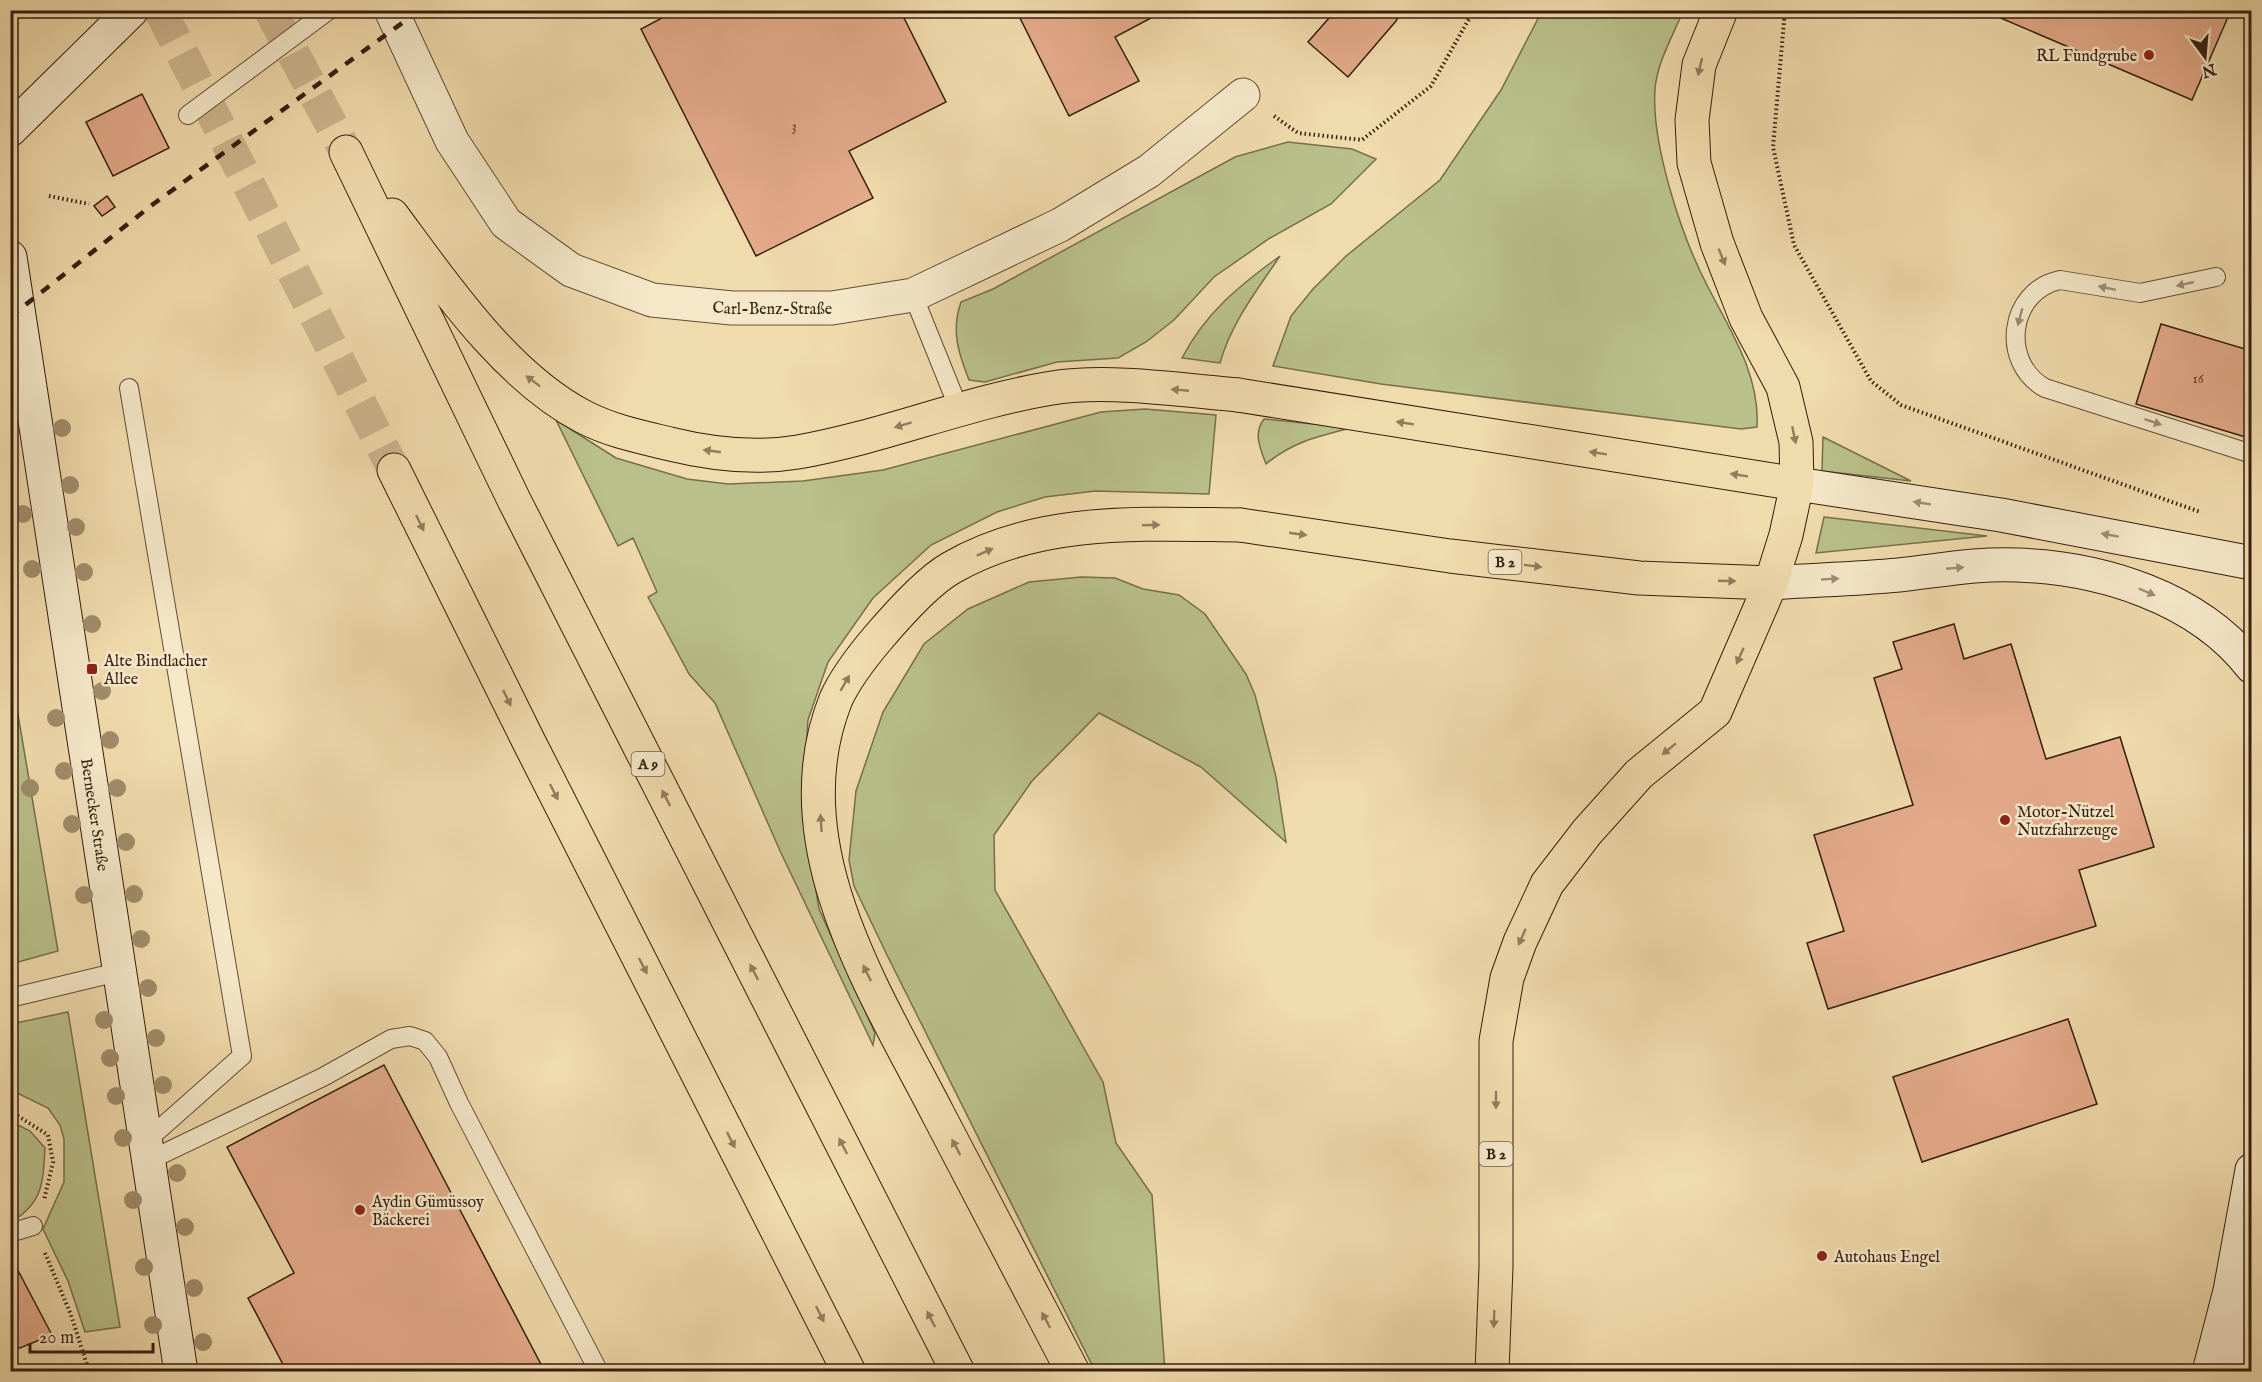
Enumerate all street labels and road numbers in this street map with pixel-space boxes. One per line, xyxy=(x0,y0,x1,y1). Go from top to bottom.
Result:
street label: Carl-Benz-Straße xyxy=(711,298,832,320)
road number: B 2 xyxy=(1488,550,1522,574)
road number: A 9 xyxy=(632,752,664,776)
street label: Bernecker Straße xyxy=(75,757,112,873)
road number: B 2 xyxy=(1480,1142,1512,1166)

